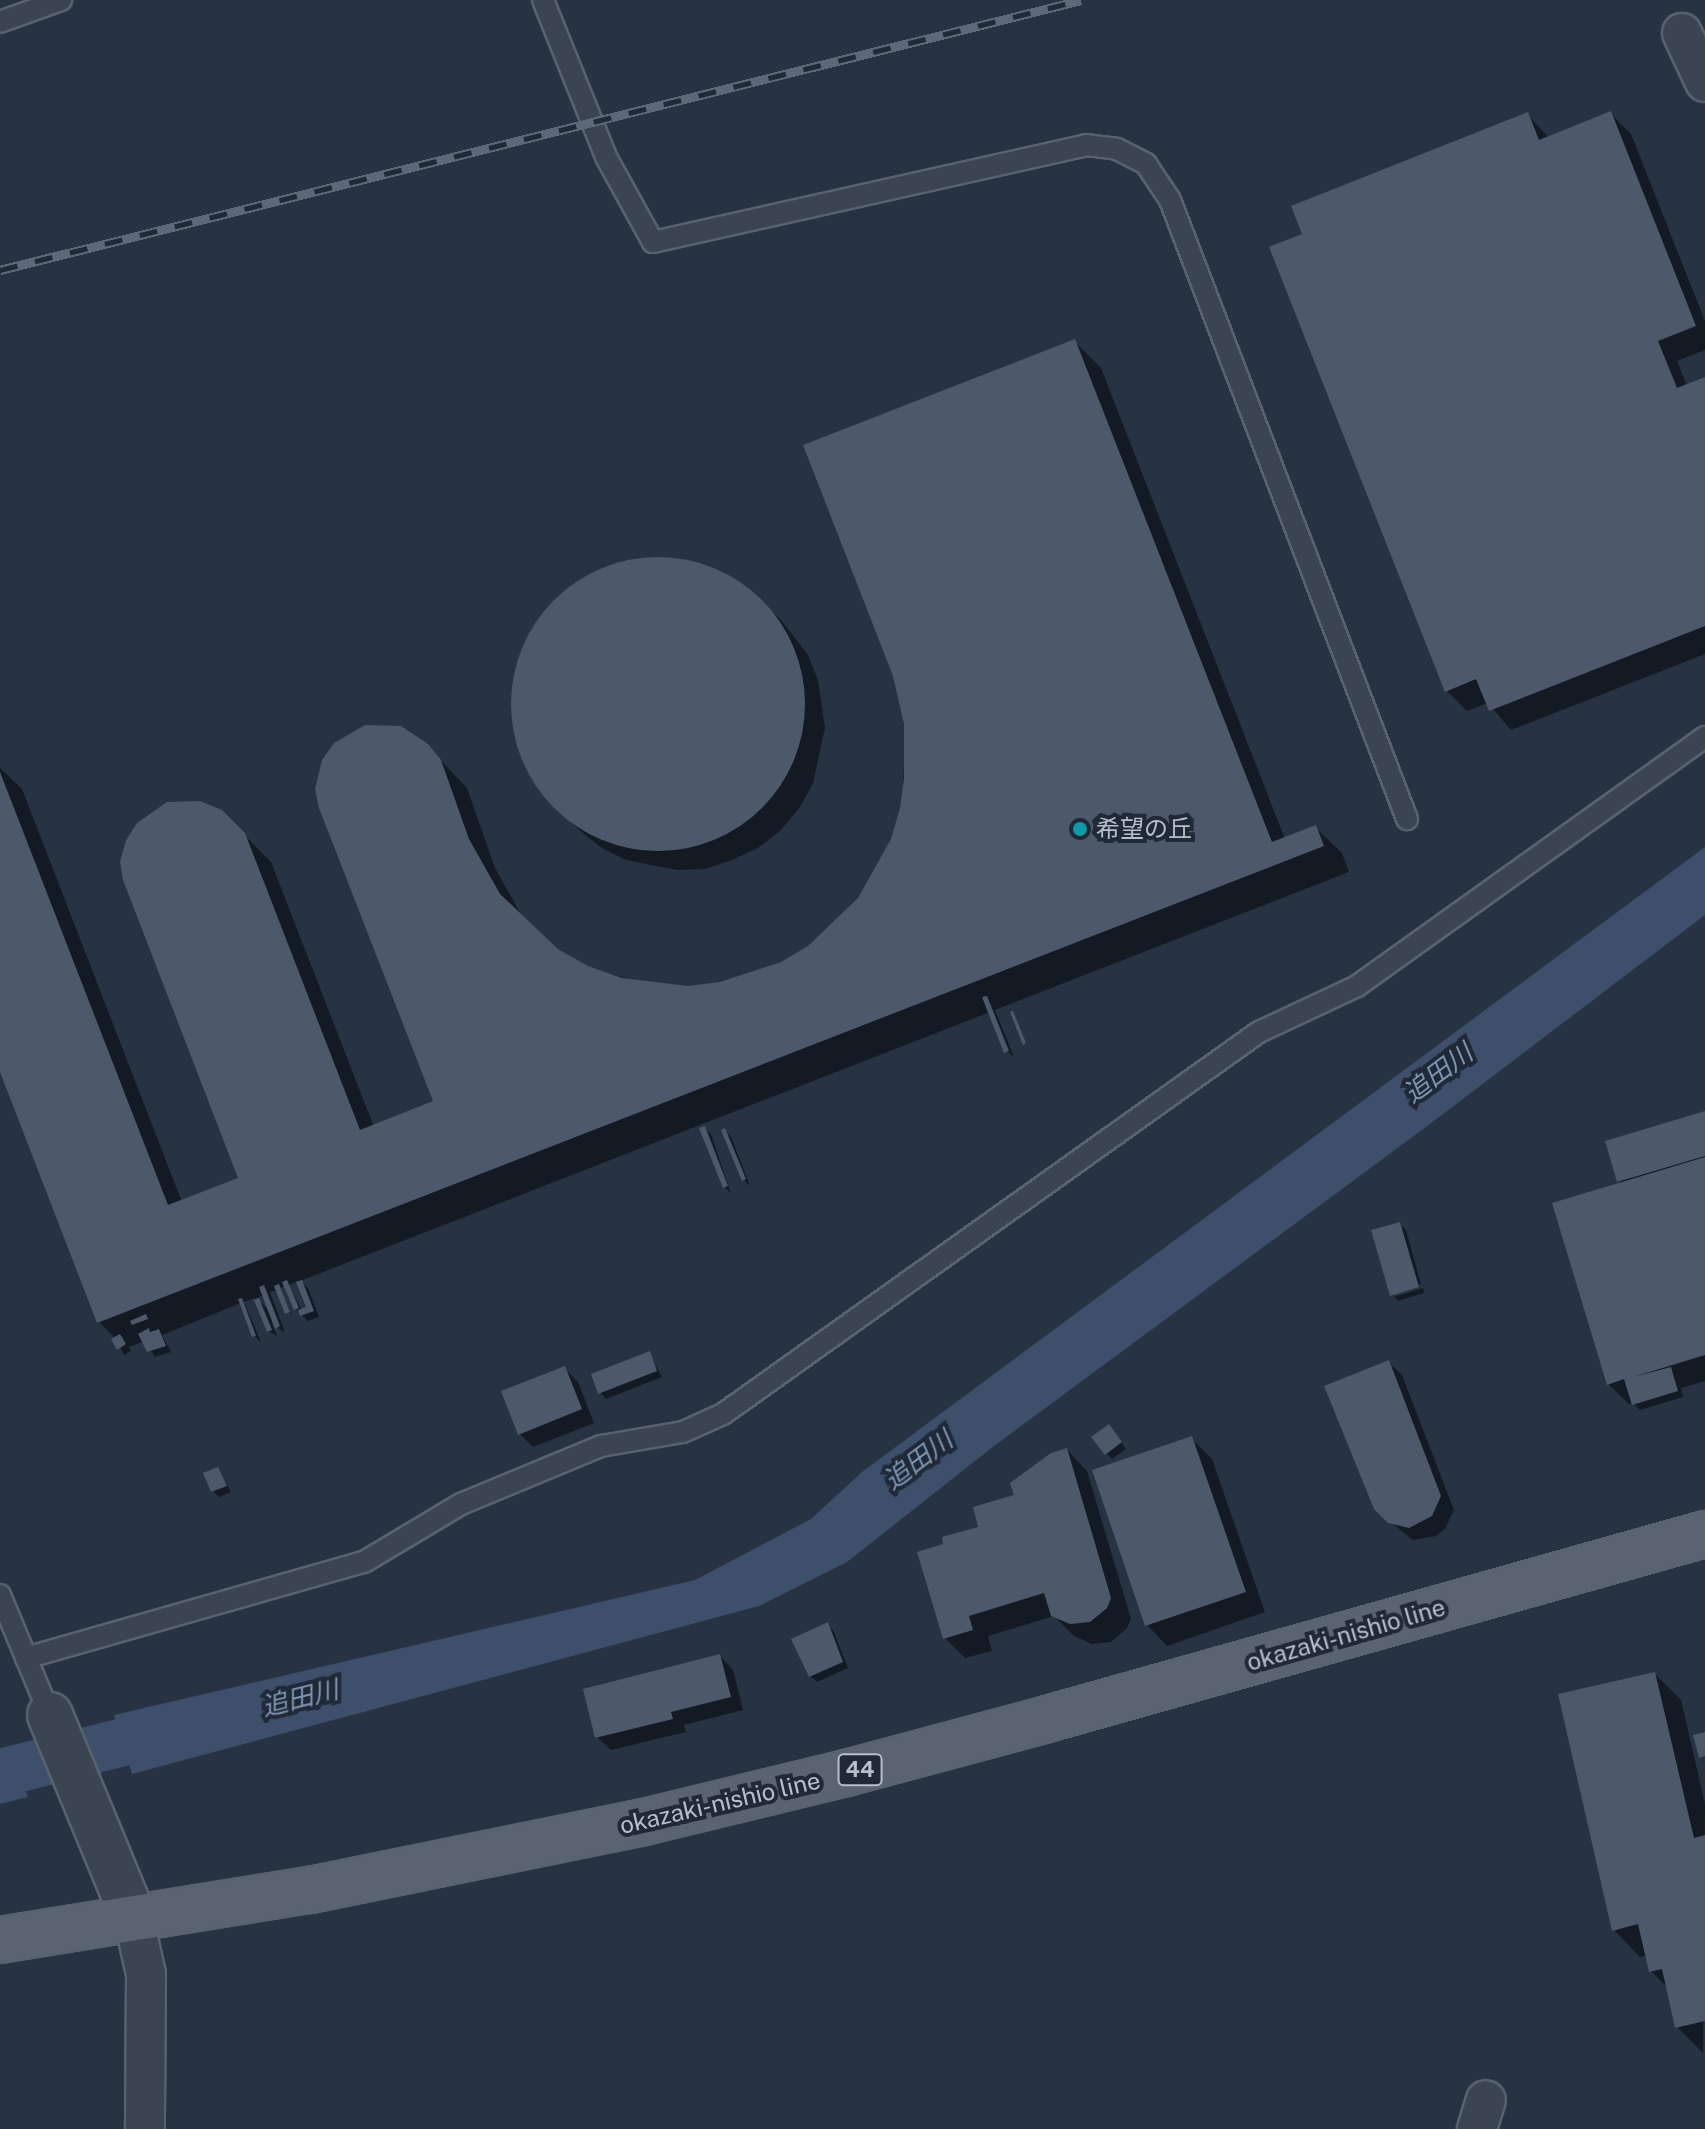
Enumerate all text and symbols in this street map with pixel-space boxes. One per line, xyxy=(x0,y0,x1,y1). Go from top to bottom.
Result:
place label: 希望の丘 xyxy=(1096,815,1192,843)
marker: 希望の丘 xyxy=(1071,820,1089,838)
water label: 追田川 xyxy=(1397,1037,1479,1109)
water label: 追田川 xyxy=(877,1424,959,1496)
street label: okazaki-nishio line xyxy=(1243,1593,1449,1677)
water label: 追田川 xyxy=(258,1673,342,1723)
road number: 44 xyxy=(836,1752,884,1788)
street label: okazaki-nishio line xyxy=(617,1766,823,1840)

